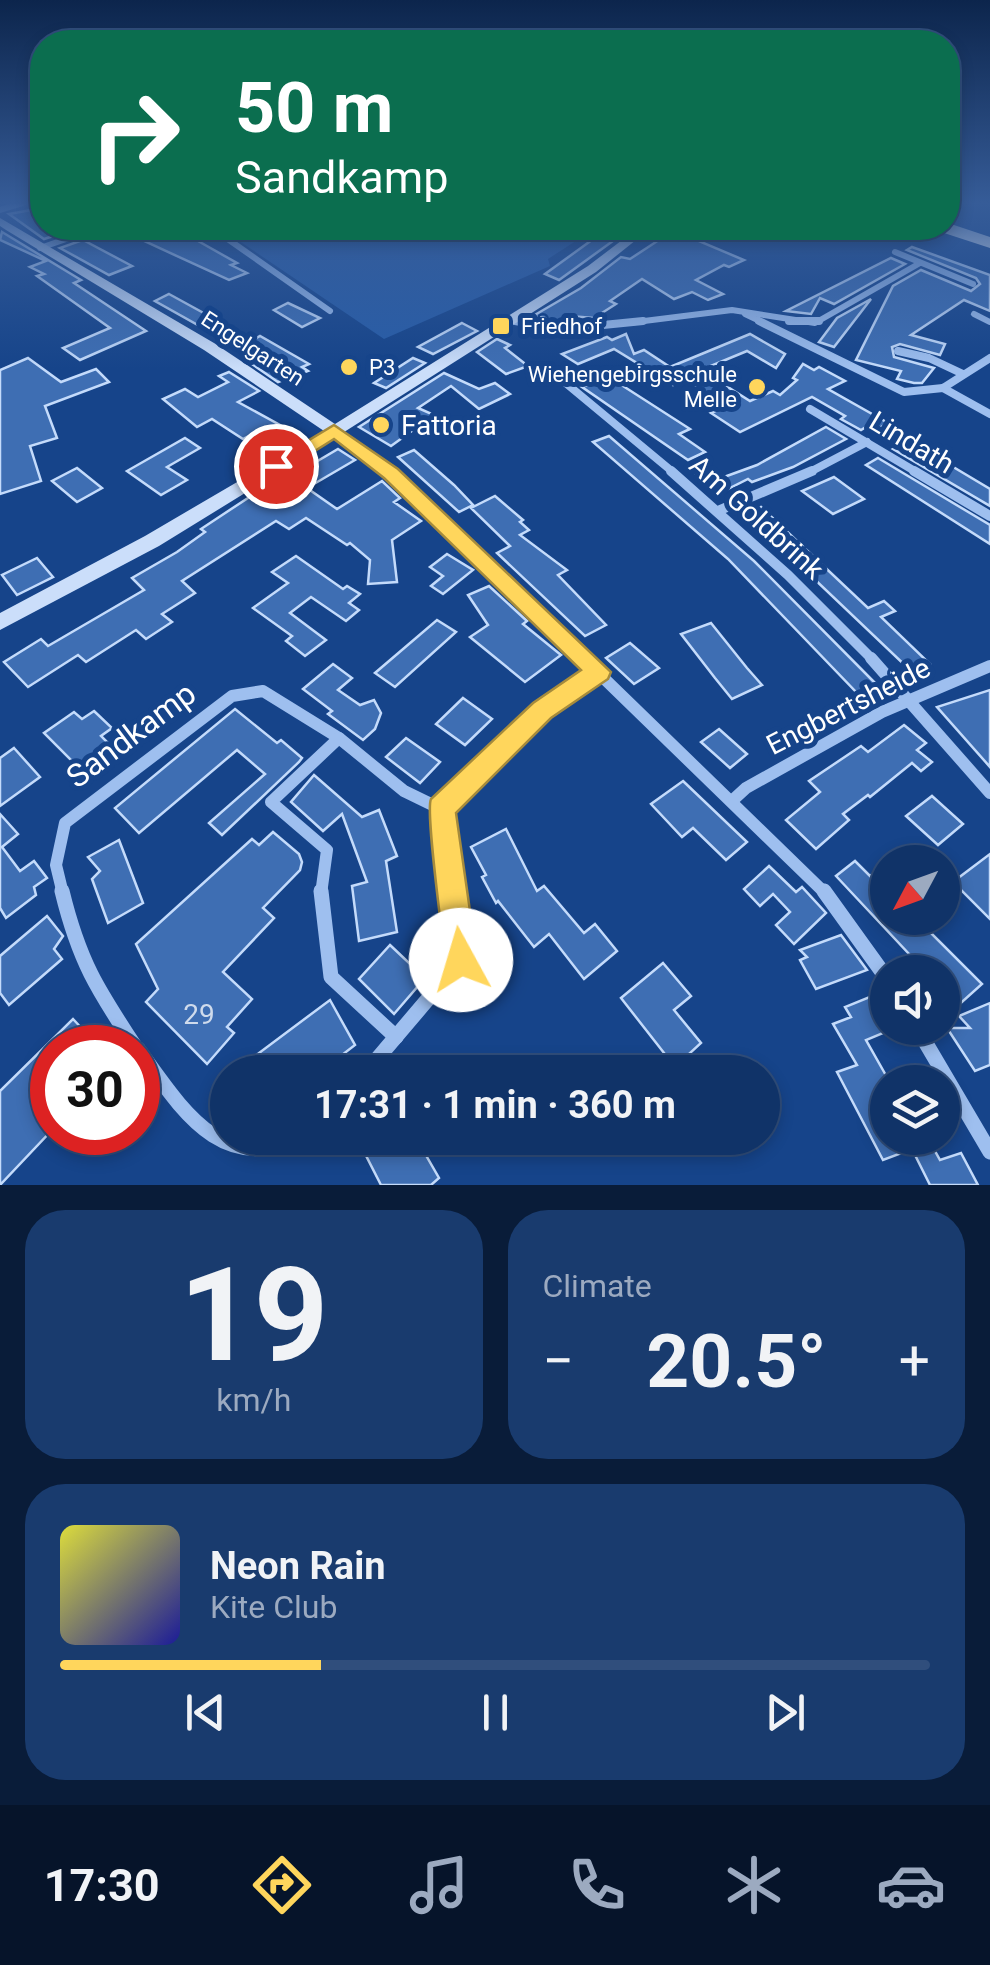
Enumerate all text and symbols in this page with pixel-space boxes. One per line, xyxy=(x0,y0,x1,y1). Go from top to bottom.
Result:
text: 50 m xyxy=(235,67,393,149)
icon: right xyxy=(70,70,200,200)
text: Sandkamp xyxy=(235,151,448,204)
street label: Engelgarten xyxy=(197,306,309,391)
place label: Friedhof xyxy=(521,314,602,339)
marker: Friedhof xyxy=(490,315,512,337)
place label: P3 xyxy=(369,355,395,380)
marker: P3 xyxy=(338,356,360,378)
place label: Wiehengebirgsschule Melle xyxy=(528,362,737,412)
marker: Wiehengebirgsschule Melle xyxy=(746,376,768,398)
street label: Lindath xyxy=(863,404,960,481)
place label: Fattoria xyxy=(401,409,497,442)
marker: Fattoria xyxy=(370,414,392,436)
pin xyxy=(234,424,319,509)
icon: arrive xyxy=(249,439,304,494)
street label: Am Goldbrink xyxy=(683,449,831,587)
street label: Engbertsheide xyxy=(761,651,936,762)
street label: Sandkamp xyxy=(59,674,203,796)
north arrow xyxy=(870,845,960,935)
map controls xyxy=(870,845,960,1155)
position arrow xyxy=(409,908,513,1012)
button: sound xyxy=(870,955,960,1045)
house number: 29 xyxy=(183,998,215,1031)
speed limit sign: 30 xyxy=(30,1025,160,1155)
button: layers xyxy=(870,1065,960,1155)
text: 17:31 · 1 min · 360 m xyxy=(314,1083,676,1127)
text: 19 xyxy=(179,1239,328,1392)
text: Climate xyxy=(543,1267,652,1305)
text: 20.5° xyxy=(646,1317,826,1405)
text: − xyxy=(543,1329,574,1393)
text: + xyxy=(899,1329,930,1393)
text: km/h xyxy=(216,1381,291,1419)
text: Neon Rain xyxy=(210,1544,386,1588)
text: Kite Club xyxy=(210,1588,337,1626)
icon: previous xyxy=(178,1685,233,1740)
icon: pause xyxy=(468,1685,523,1740)
icon: next xyxy=(758,1685,813,1740)
icon: directions xyxy=(247,1850,317,1920)
icon: music xyxy=(404,1850,474,1920)
icon: phone xyxy=(562,1850,632,1920)
icon: climate xyxy=(719,1850,789,1920)
icon: car xyxy=(876,1850,946,1920)
text: 17:30 xyxy=(44,1859,160,1912)

